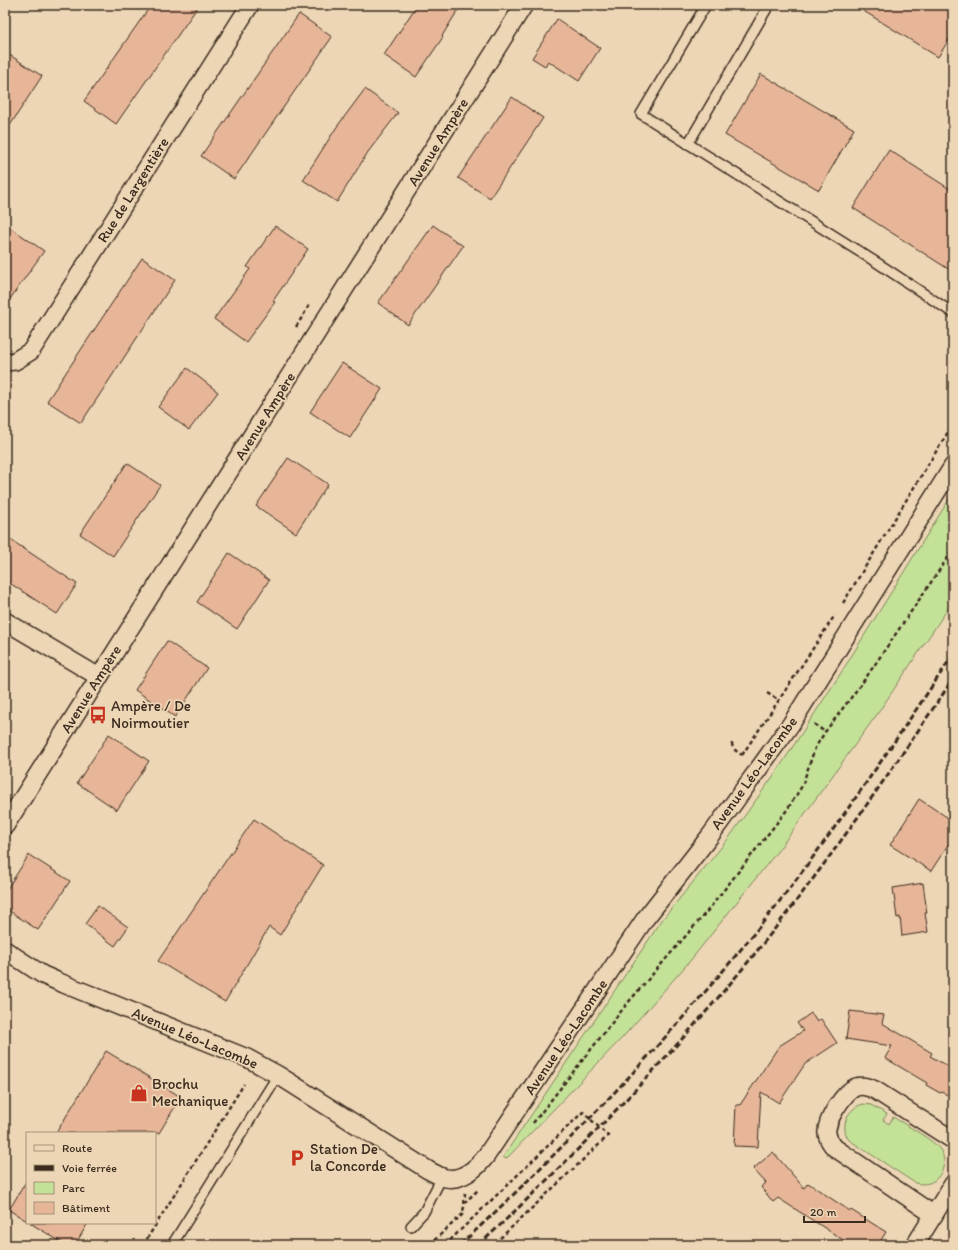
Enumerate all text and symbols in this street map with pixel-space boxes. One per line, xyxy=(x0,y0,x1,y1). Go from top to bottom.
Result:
street label: Avenue Ampère xyxy=(404,95,472,189)
street label: Rue de Largentière xyxy=(93,134,173,246)
street label: Avenue Ampère xyxy=(231,369,299,463)
street label: Avenue Ampère xyxy=(57,642,125,736)
place label: Ampère / De Noirmoutier xyxy=(111,697,191,732)
bus stop icon: Ampère / De Noirmoutier xyxy=(88,705,108,725)
street label: Avenue Léo-Lacombe xyxy=(707,713,801,833)
street label: Avenue Léo-Lacombe xyxy=(521,976,611,1098)
street label: Avenue Léo-Lacombe xyxy=(129,1003,261,1073)
place label: Brochu Mechanique xyxy=(152,1075,228,1110)
shop icon: Brochu Mechanique xyxy=(129,1083,149,1103)
legend xyxy=(26,1132,156,1224)
place label: Station De la Concorde xyxy=(310,1140,387,1175)
text: Route xyxy=(62,1141,92,1155)
parking icon: Station De la Concorde xyxy=(287,1148,307,1168)
text: Voie ferrée xyxy=(62,1161,117,1175)
text: Parc xyxy=(62,1181,85,1195)
scale bar xyxy=(804,1198,865,1224)
text: Bâtiment xyxy=(62,1201,111,1215)
text: 20 m xyxy=(810,1205,837,1219)

